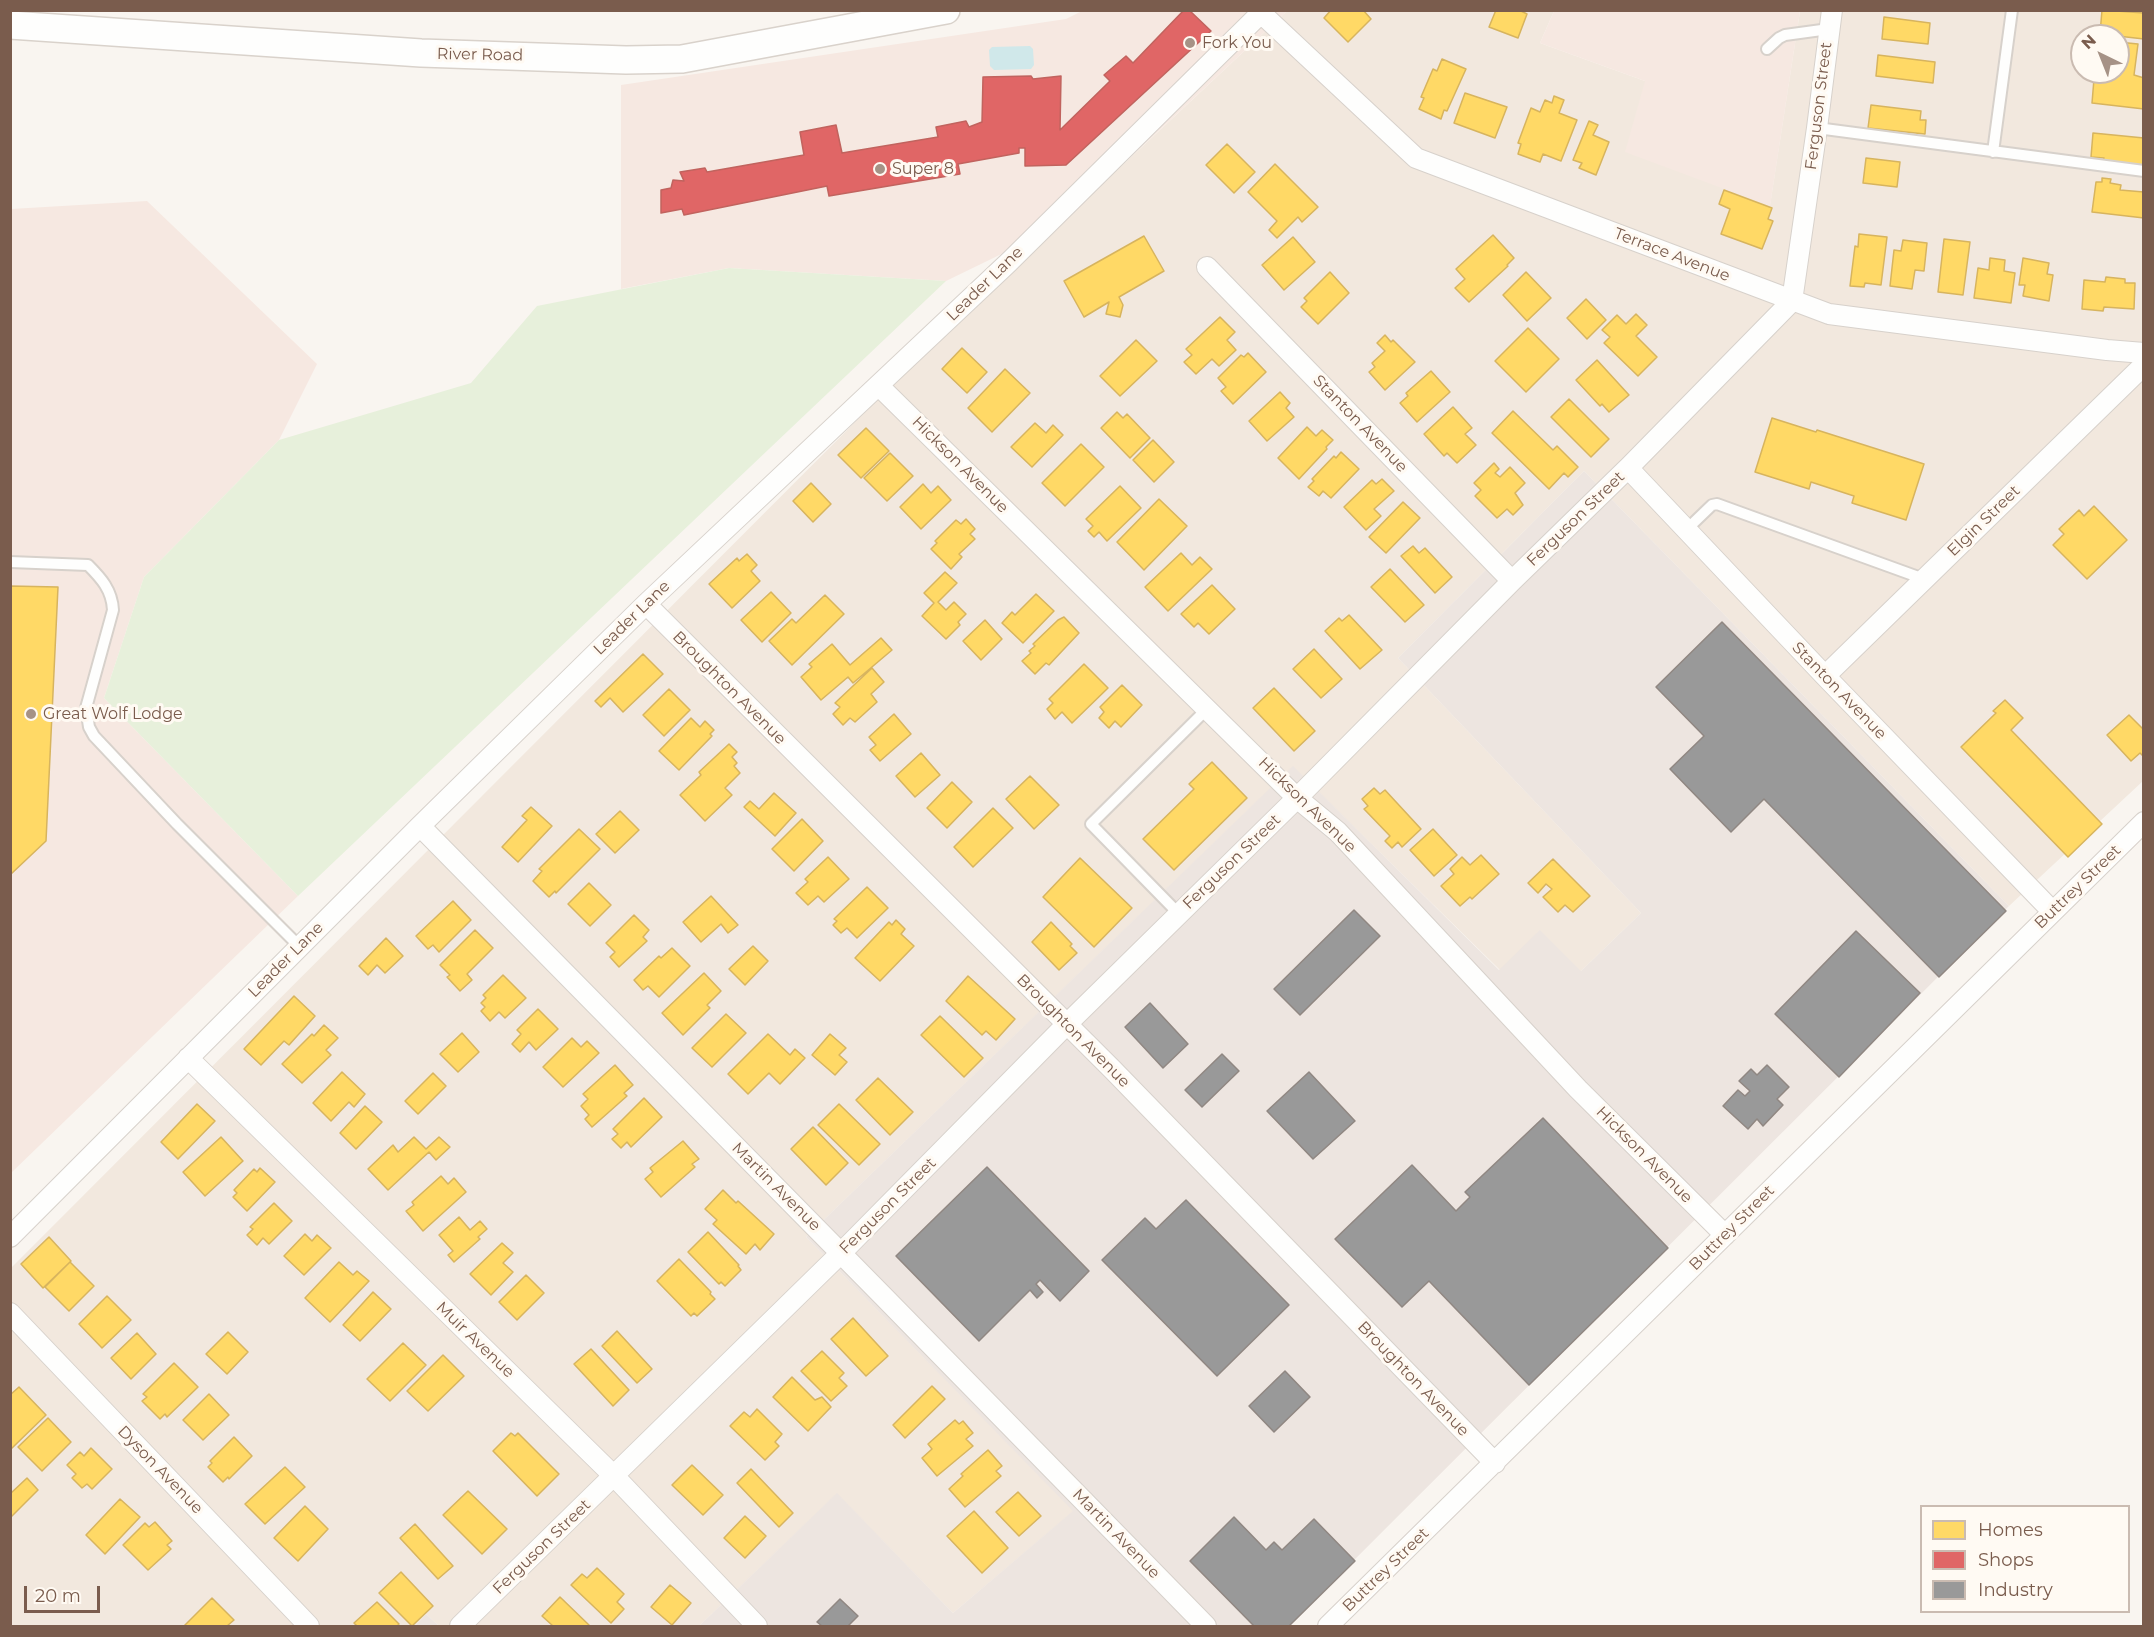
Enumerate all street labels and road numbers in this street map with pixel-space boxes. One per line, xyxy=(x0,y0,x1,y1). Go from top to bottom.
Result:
street label: Ferguson Street xyxy=(1802,41,1836,171)
street label: River Road xyxy=(437,45,523,65)
street label: Terrace Avenue xyxy=(1611,224,1733,286)
street label: Leader Lane xyxy=(943,243,1027,325)
street label: Stanton Avenue xyxy=(1309,371,1411,477)
street label: Hickson Avenue xyxy=(908,413,1012,517)
street label: Ferguson Street xyxy=(1523,467,1629,571)
street label: Elgin Street xyxy=(1944,482,2024,560)
street label: Leader Lane xyxy=(590,577,674,659)
street label: Broughton Avenue xyxy=(668,627,790,749)
street label: Stanton Avenue xyxy=(1788,638,1890,744)
street label: Hickson Avenue xyxy=(1254,753,1360,857)
street label: Ferguson Street xyxy=(1179,810,1285,914)
street label: Buttrey Street xyxy=(2031,841,2125,933)
street label: Leader Lane xyxy=(244,918,328,1002)
street label: Broughton Avenue xyxy=(1012,970,1134,1092)
street label: Hickson Avenue xyxy=(1592,1103,1696,1207)
street label: Martin Avenue xyxy=(728,1139,824,1235)
street label: Ferguson Street xyxy=(836,1154,940,1258)
street label: Buttrey Street xyxy=(1685,1181,1779,1275)
street label: Muir Avenue xyxy=(432,1298,518,1382)
street label: Broughton Avenue xyxy=(1353,1317,1473,1441)
street label: Dyson Avenue xyxy=(113,1422,207,1518)
street label: Martin Avenue xyxy=(1068,1485,1164,1583)
street label: Ferguson Street xyxy=(489,1495,595,1599)
street label: Buttrey Street xyxy=(1339,1524,1433,1616)

